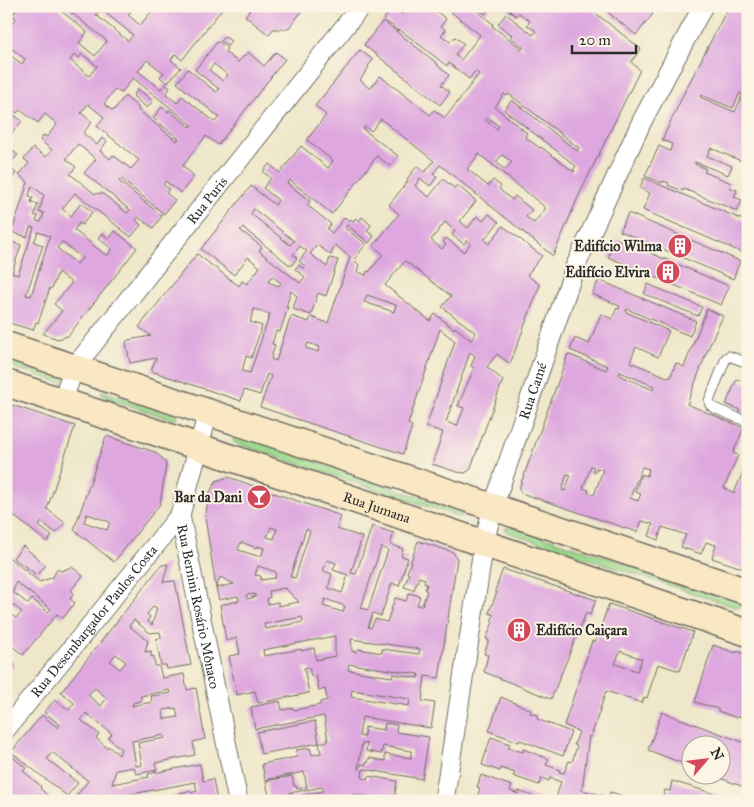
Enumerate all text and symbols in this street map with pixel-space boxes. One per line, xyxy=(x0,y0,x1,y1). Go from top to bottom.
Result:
scale bar xyxy=(572,22,635,54)
text: 20 m xyxy=(579,31,611,49)
street label: Rua Puris xyxy=(183,174,231,228)
building icon: Edifício Wilma xyxy=(667,233,693,259)
place label: Edifício Wilma xyxy=(574,238,663,255)
building icon: Edifício Elvira xyxy=(655,259,681,285)
place label: Edifício Elvira xyxy=(565,264,651,281)
street label: Rua Camé xyxy=(516,360,551,422)
bar icon: Bar da Dani xyxy=(246,484,272,510)
street label: Rua Jumana xyxy=(341,488,413,527)
place label: Bar da Dani xyxy=(174,489,242,506)
street label: Rua Bernini Rosário Mônaco xyxy=(173,523,223,690)
street label: Rua Desembargador Paulos Costa xyxy=(27,542,161,701)
building icon: Edifício Caiçara xyxy=(506,617,532,643)
place label: Edifício Caiçara xyxy=(536,622,629,640)
north arrow xyxy=(682,734,732,784)
text: N xyxy=(707,745,727,763)

